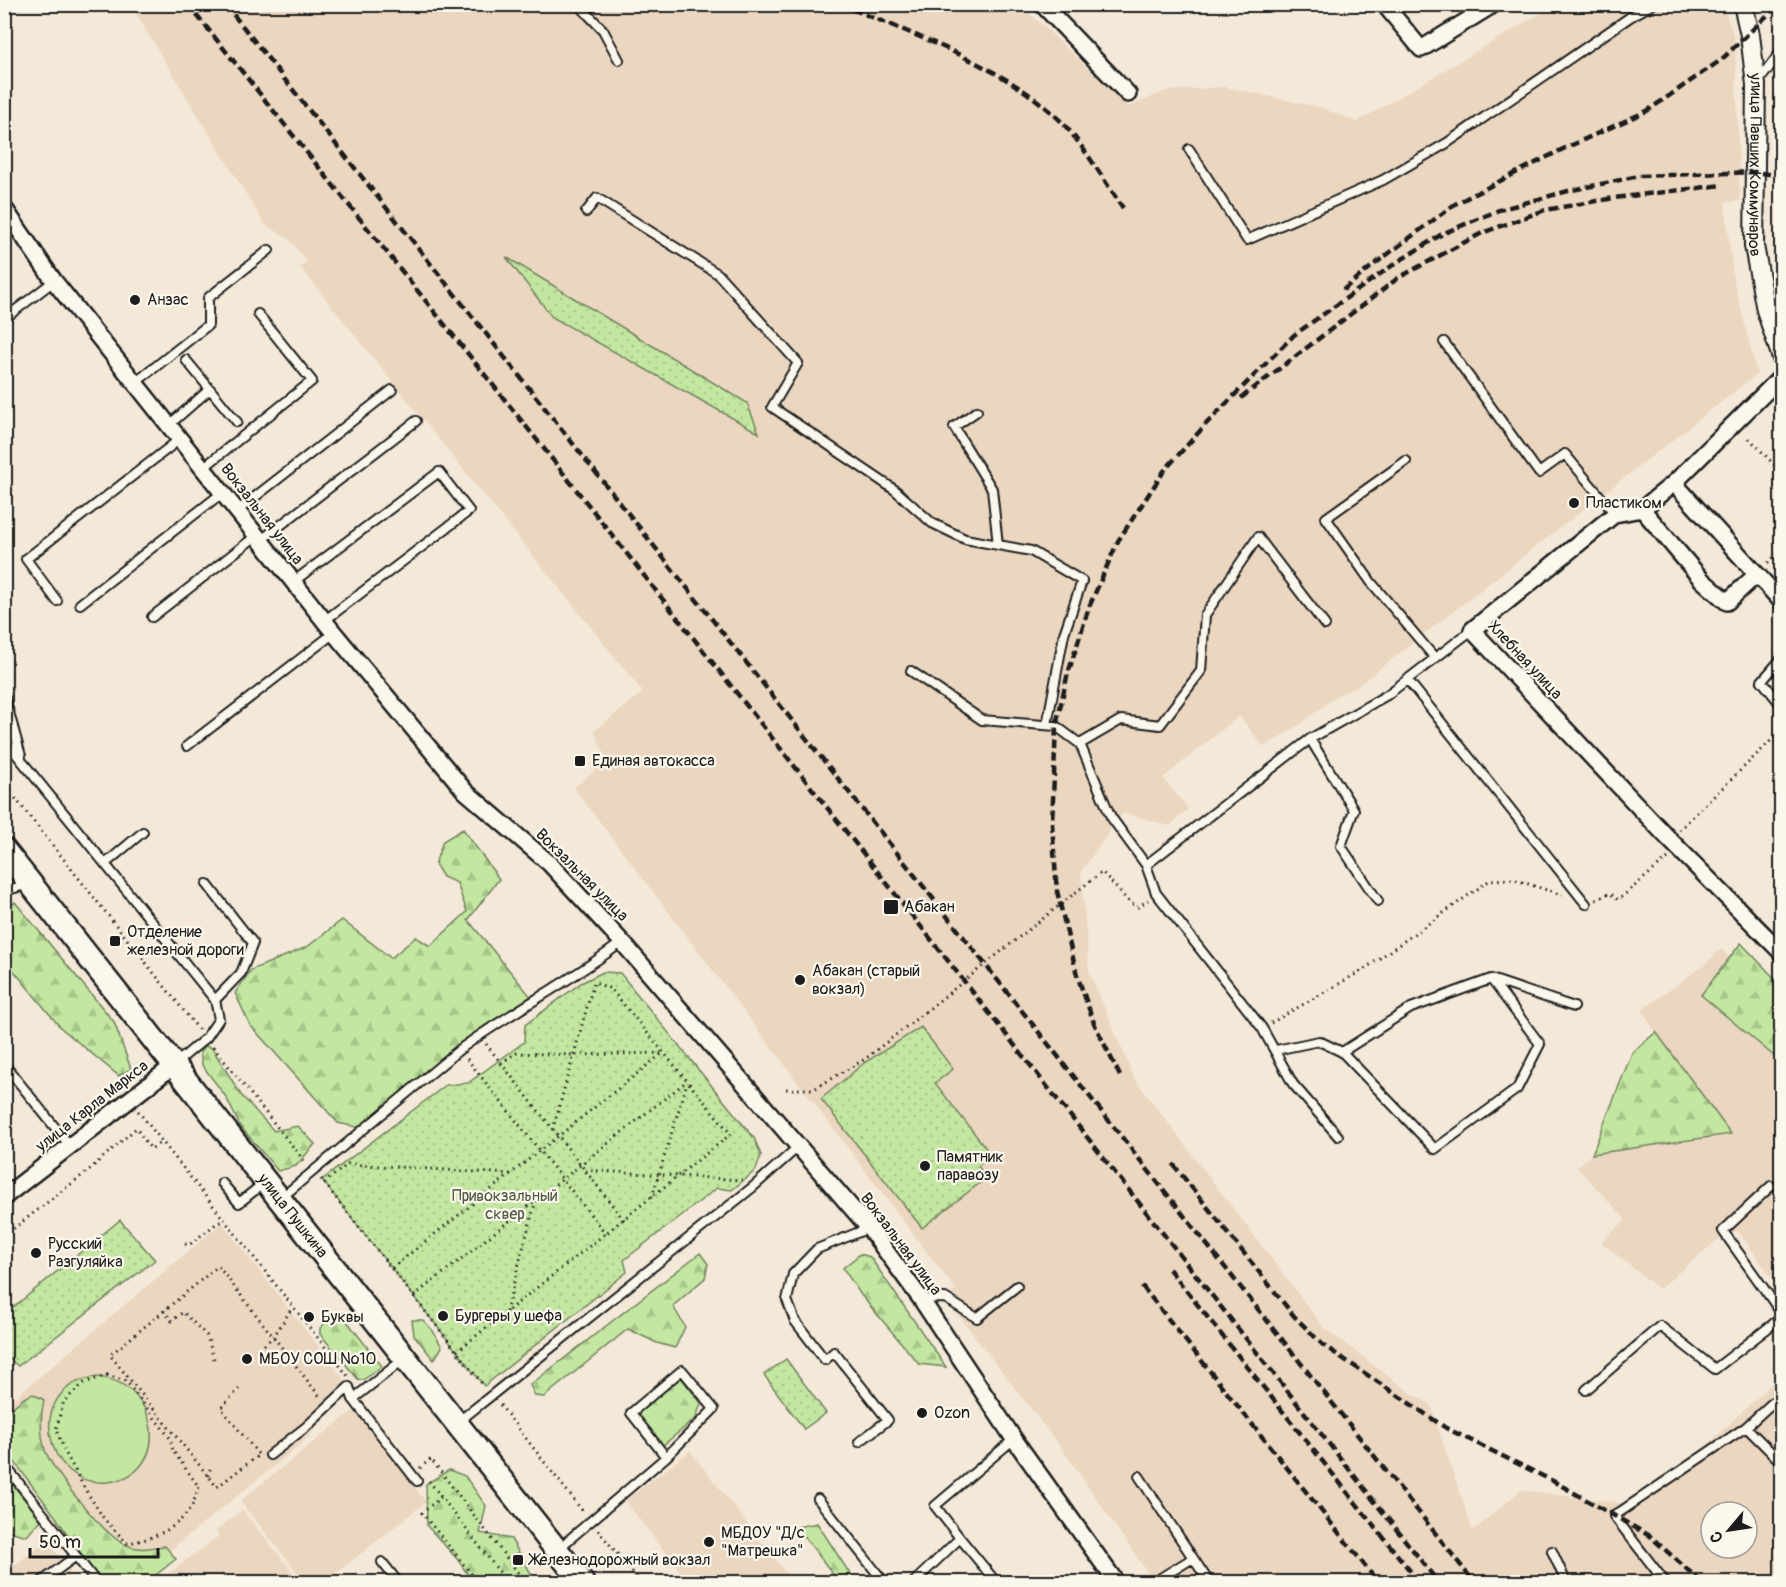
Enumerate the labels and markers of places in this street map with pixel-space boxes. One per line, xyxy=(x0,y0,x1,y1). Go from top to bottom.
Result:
place label: Анзас xyxy=(147,290,189,310)
marker: Анзас xyxy=(128,293,142,307)
place label: Пластиком xyxy=(1586,493,1662,513)
marker: Пластиком xyxy=(1567,496,1581,510)
place label: Единая автокасса xyxy=(592,751,715,771)
marker: Единая автокасса xyxy=(573,754,587,768)
place label: Абакан xyxy=(904,897,955,917)
marker: Абакан xyxy=(882,898,900,916)
place label: Отделение железной дороги xyxy=(127,922,244,960)
marker: Отделение железной дороги xyxy=(108,934,122,948)
place label: Абакан (старый вокзал) xyxy=(812,961,920,999)
marker: Абакан (старый вокзал) xyxy=(793,973,807,987)
place label: Памятник паравозу xyxy=(937,1147,1003,1185)
marker: Памятник паравозу xyxy=(918,1159,932,1173)
place label: Русский Разгуляйка xyxy=(48,1234,123,1272)
marker: Русский Разгуляйка xyxy=(29,1246,43,1260)
place label: Бургеры у шефа xyxy=(455,1306,562,1326)
place label: Буквы xyxy=(321,1307,364,1327)
marker: Бургеры у шефа xyxy=(436,1309,450,1323)
marker: Буквы xyxy=(302,1310,316,1324)
place label: МБОУ СОШ №10 xyxy=(259,1349,377,1369)
marker: МБОУ СОШ №10 xyxy=(240,1352,254,1366)
place label: Ozon xyxy=(934,1403,970,1423)
marker: Ozon xyxy=(915,1406,929,1420)
place label: МБДОУ "Д/с "Матрешка" xyxy=(721,1523,805,1561)
marker: МБДОУ "Д/с "Матрешка" xyxy=(702,1535,716,1549)
place label: Железнодорожный вокзал xyxy=(527,1550,710,1570)
marker: Железнодорожный вокзал xyxy=(511,1553,525,1567)

